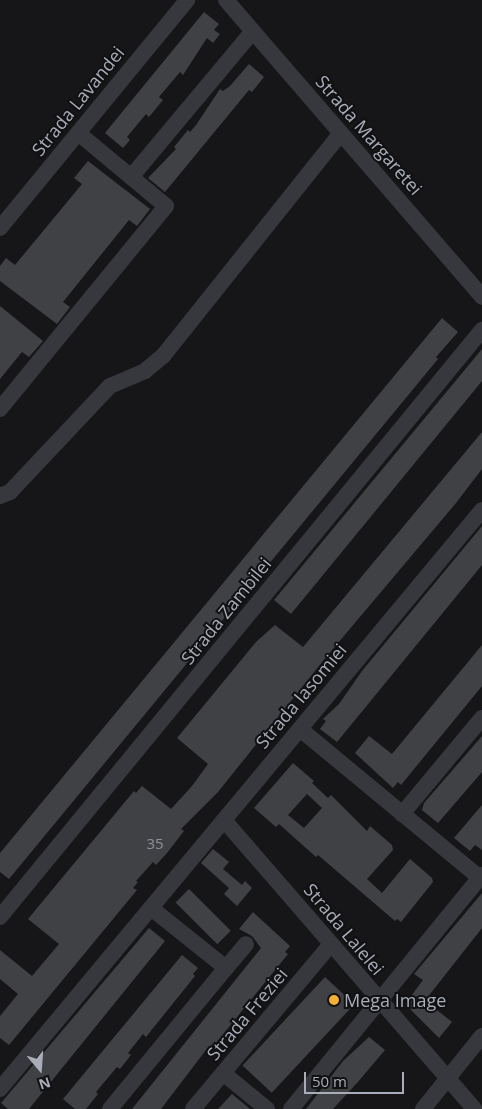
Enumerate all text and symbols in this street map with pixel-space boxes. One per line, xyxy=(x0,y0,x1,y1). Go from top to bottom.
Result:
street label: Strada Lavandei xyxy=(27,42,129,160)
street label: Strada Margaretei xyxy=(311,71,427,199)
street label: Strada Zambilei xyxy=(176,553,276,669)
street label: Strada Iasomiei xyxy=(251,639,351,753)
house number: 35 xyxy=(146,835,164,853)
street label: Strada Lalelei xyxy=(300,879,388,979)
street label: Strada Freziei xyxy=(202,963,292,1065)
place label: Mega Image xyxy=(344,989,446,1011)
marker: Mega Image xyxy=(328,994,340,1006)
north arrow xyxy=(15,1044,65,1094)
scale bar xyxy=(307,1062,407,1094)
text: 50 m xyxy=(312,1071,347,1091)
text: N xyxy=(36,1073,53,1095)

